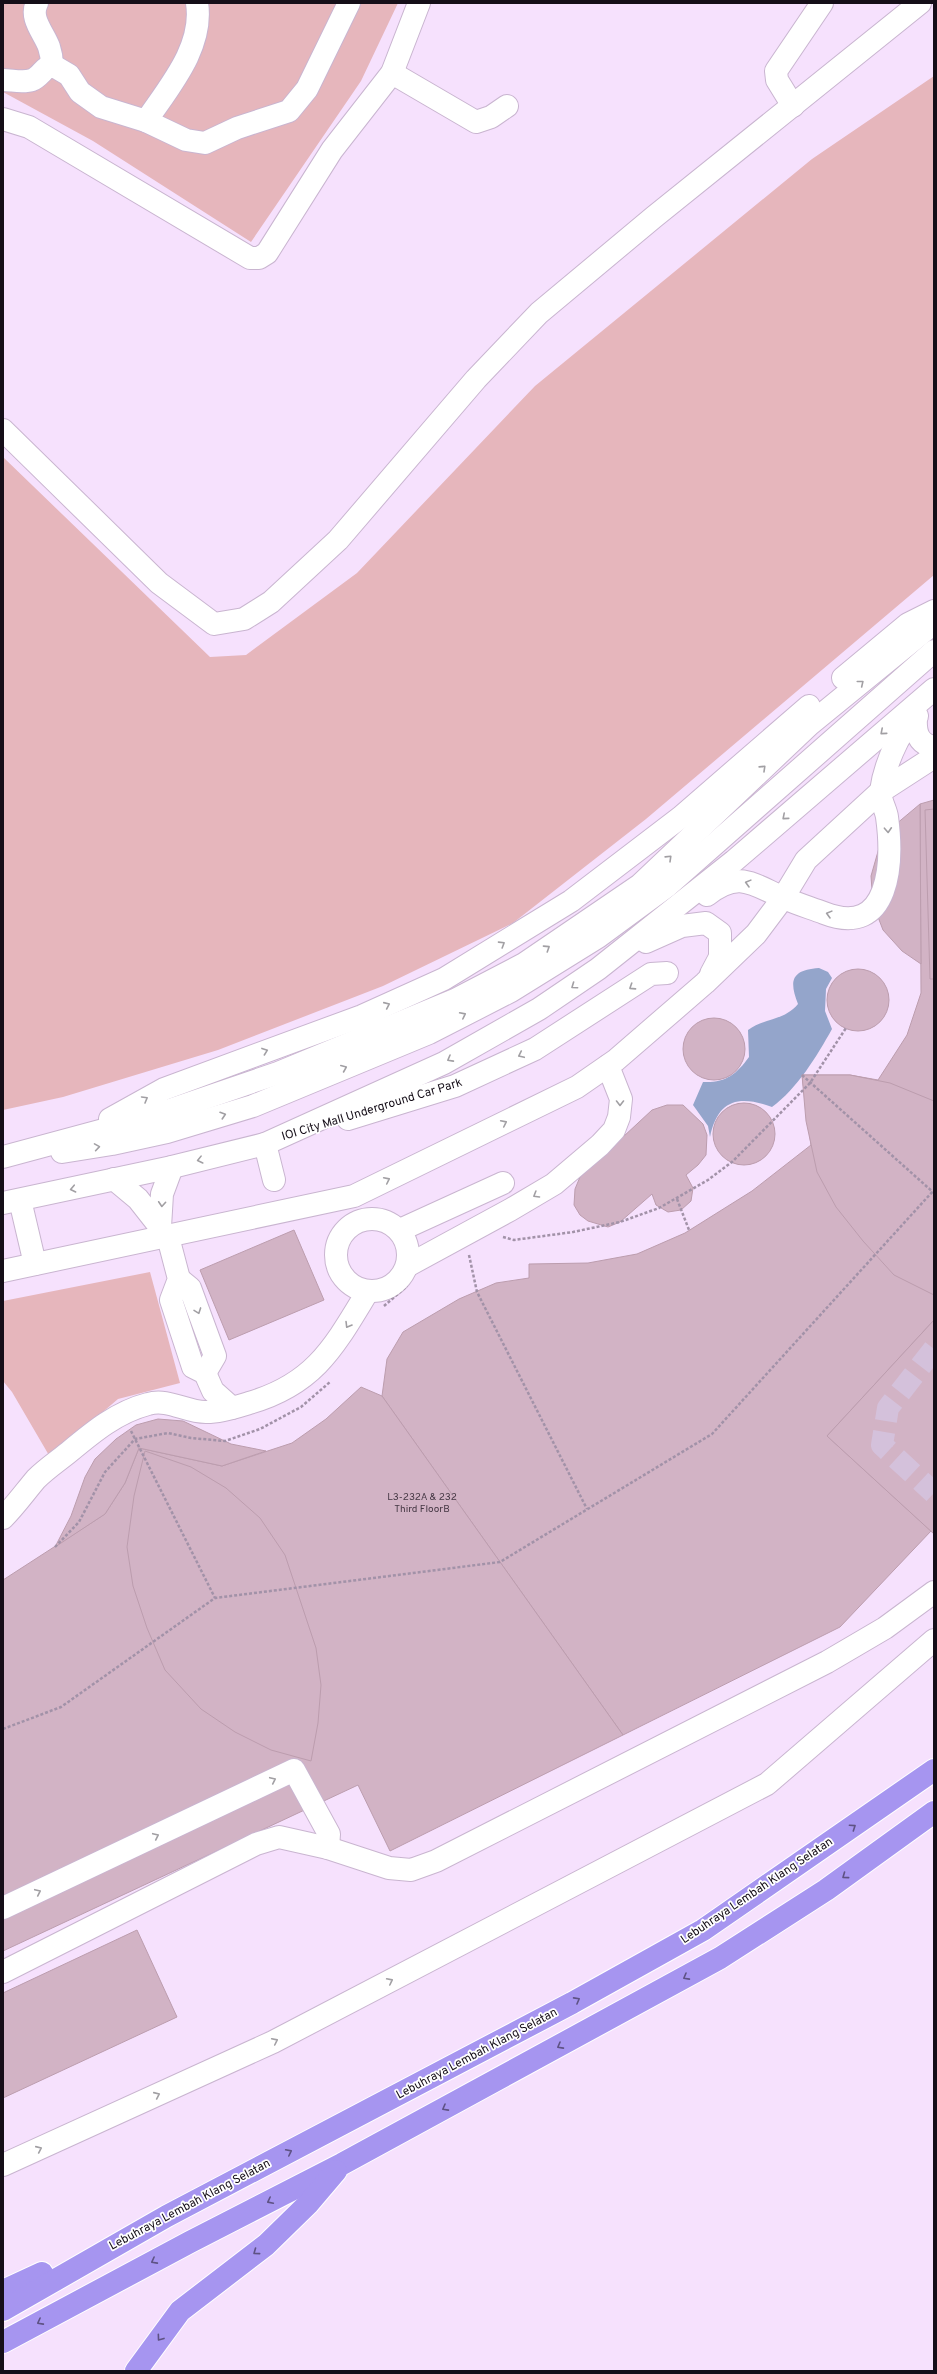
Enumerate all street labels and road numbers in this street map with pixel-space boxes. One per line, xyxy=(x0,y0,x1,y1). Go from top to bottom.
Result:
street label: IOI City Mall Underground Car Park xyxy=(280,1075,464,1145)
street label: Lebuhraya Lembah Klang Selatan xyxy=(678,1834,836,1948)
street label: Lebuhraya Lembah Klang Selatan xyxy=(394,2005,560,2103)
street label: Lebuhraya Lembah Klang Selatan xyxy=(107,2156,273,2254)

